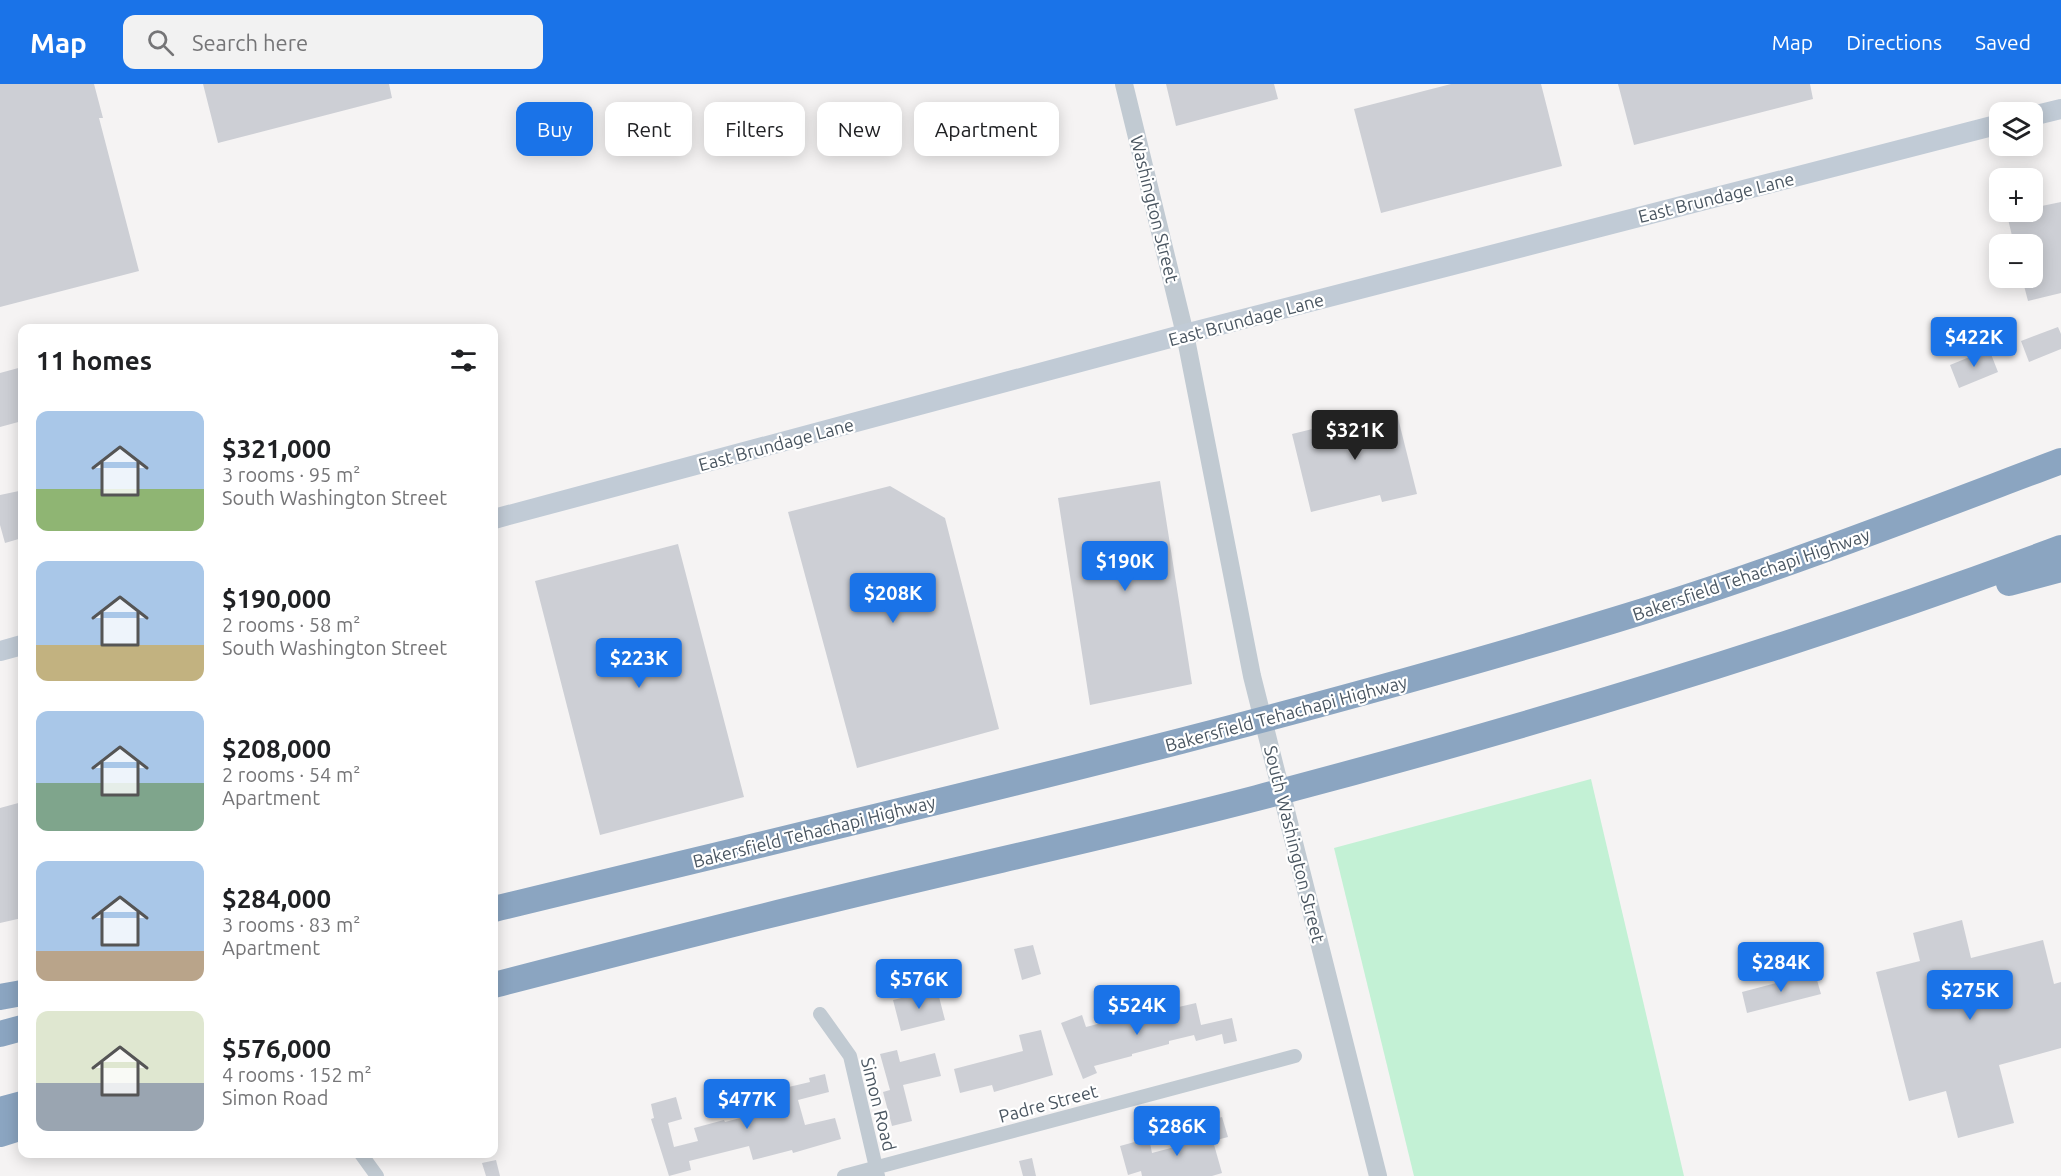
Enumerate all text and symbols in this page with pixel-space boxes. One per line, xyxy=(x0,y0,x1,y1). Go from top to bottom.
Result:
search box xyxy=(123,15,543,69)
icon: search xyxy=(144,26,177,59)
text: Map xyxy=(30,27,87,58)
text: Search here xyxy=(192,30,308,55)
text: Map xyxy=(1772,30,1813,54)
text: Directions xyxy=(1846,30,1942,54)
text: Saved xyxy=(1975,30,2031,54)
chip: Buy xyxy=(516,102,593,156)
chip: Rent xyxy=(605,102,692,156)
chip: Filters xyxy=(704,102,805,156)
chip: New xyxy=(817,102,902,156)
chip: Apartment xyxy=(914,102,1059,156)
map controls xyxy=(1989,102,2043,288)
button: layers xyxy=(1989,102,2043,156)
street label: Washington Street xyxy=(1127,133,1183,285)
street label: East Brundage Lane xyxy=(1636,168,1796,226)
button: + xyxy=(1989,168,2043,222)
button: − xyxy=(1989,234,2043,288)
street label: East Brundage Lane xyxy=(1166,289,1326,349)
pin: $422K xyxy=(1932,317,2016,368)
text: $422K xyxy=(1945,325,2003,348)
icon: filters xyxy=(447,344,480,377)
text: 11 homes xyxy=(36,346,152,375)
pin: $321K xyxy=(1313,410,1397,461)
street label: East Brundage Lane xyxy=(696,414,856,474)
text: $321K xyxy=(1326,418,1384,441)
text: $321,000 xyxy=(222,434,331,463)
icon: home xyxy=(84,435,156,507)
text: 3 rooms · 95 m² xyxy=(222,463,360,486)
text: South Washington Street xyxy=(222,486,447,509)
street label: Bakersfield Tehachapi Highway xyxy=(1630,524,1873,624)
pin: $190K xyxy=(1083,541,1167,592)
text: $190K xyxy=(1096,549,1154,572)
pin: $208K xyxy=(851,573,935,624)
text: $208K xyxy=(864,581,922,604)
text: $190,000 xyxy=(222,584,331,613)
icon: home xyxy=(84,585,156,657)
text: 2 rooms · 58 m² xyxy=(222,613,360,636)
text: South Washington Street xyxy=(222,636,447,659)
pin: $223K xyxy=(597,638,681,689)
text: $223K xyxy=(610,646,668,669)
street label: Bakersfield Tehachapi Highway xyxy=(1163,671,1409,755)
text: $208,000 xyxy=(222,734,331,763)
icon: home xyxy=(84,735,156,807)
street label: South Washington Street xyxy=(1261,743,1329,945)
text: 2 rooms · 54 m² xyxy=(222,763,360,786)
text: Apartment xyxy=(222,786,320,809)
street label: Bakersfield Tehachapi Highway xyxy=(691,791,938,871)
text: $284,000 xyxy=(222,884,331,913)
icon: home xyxy=(84,885,156,957)
text: 3 rooms · 83 m² xyxy=(222,913,360,936)
text: Apartment xyxy=(222,936,320,959)
pin: $284K xyxy=(1739,942,1823,993)
text: $284K xyxy=(1752,950,1810,973)
pin: $576K xyxy=(877,959,961,1010)
text: $576K xyxy=(890,967,948,990)
pin: $275K xyxy=(1928,970,2012,1021)
text: $275K xyxy=(1941,978,1999,1001)
pin: $524K xyxy=(1095,985,1179,1036)
text: $524K xyxy=(1108,993,1166,1016)
text: $576,000 xyxy=(222,1034,331,1063)
icon: home xyxy=(84,1035,156,1107)
street label: Simon Road xyxy=(858,1055,900,1153)
text: 4 rooms · 152 m² xyxy=(222,1063,372,1086)
pin: $477K xyxy=(705,1079,789,1130)
street label: Padre Street xyxy=(996,1080,1100,1126)
text: Simon Road xyxy=(222,1086,328,1109)
text: $477K xyxy=(718,1087,776,1110)
pin: $286K xyxy=(1135,1106,1219,1157)
text: $286K xyxy=(1148,1114,1206,1137)

